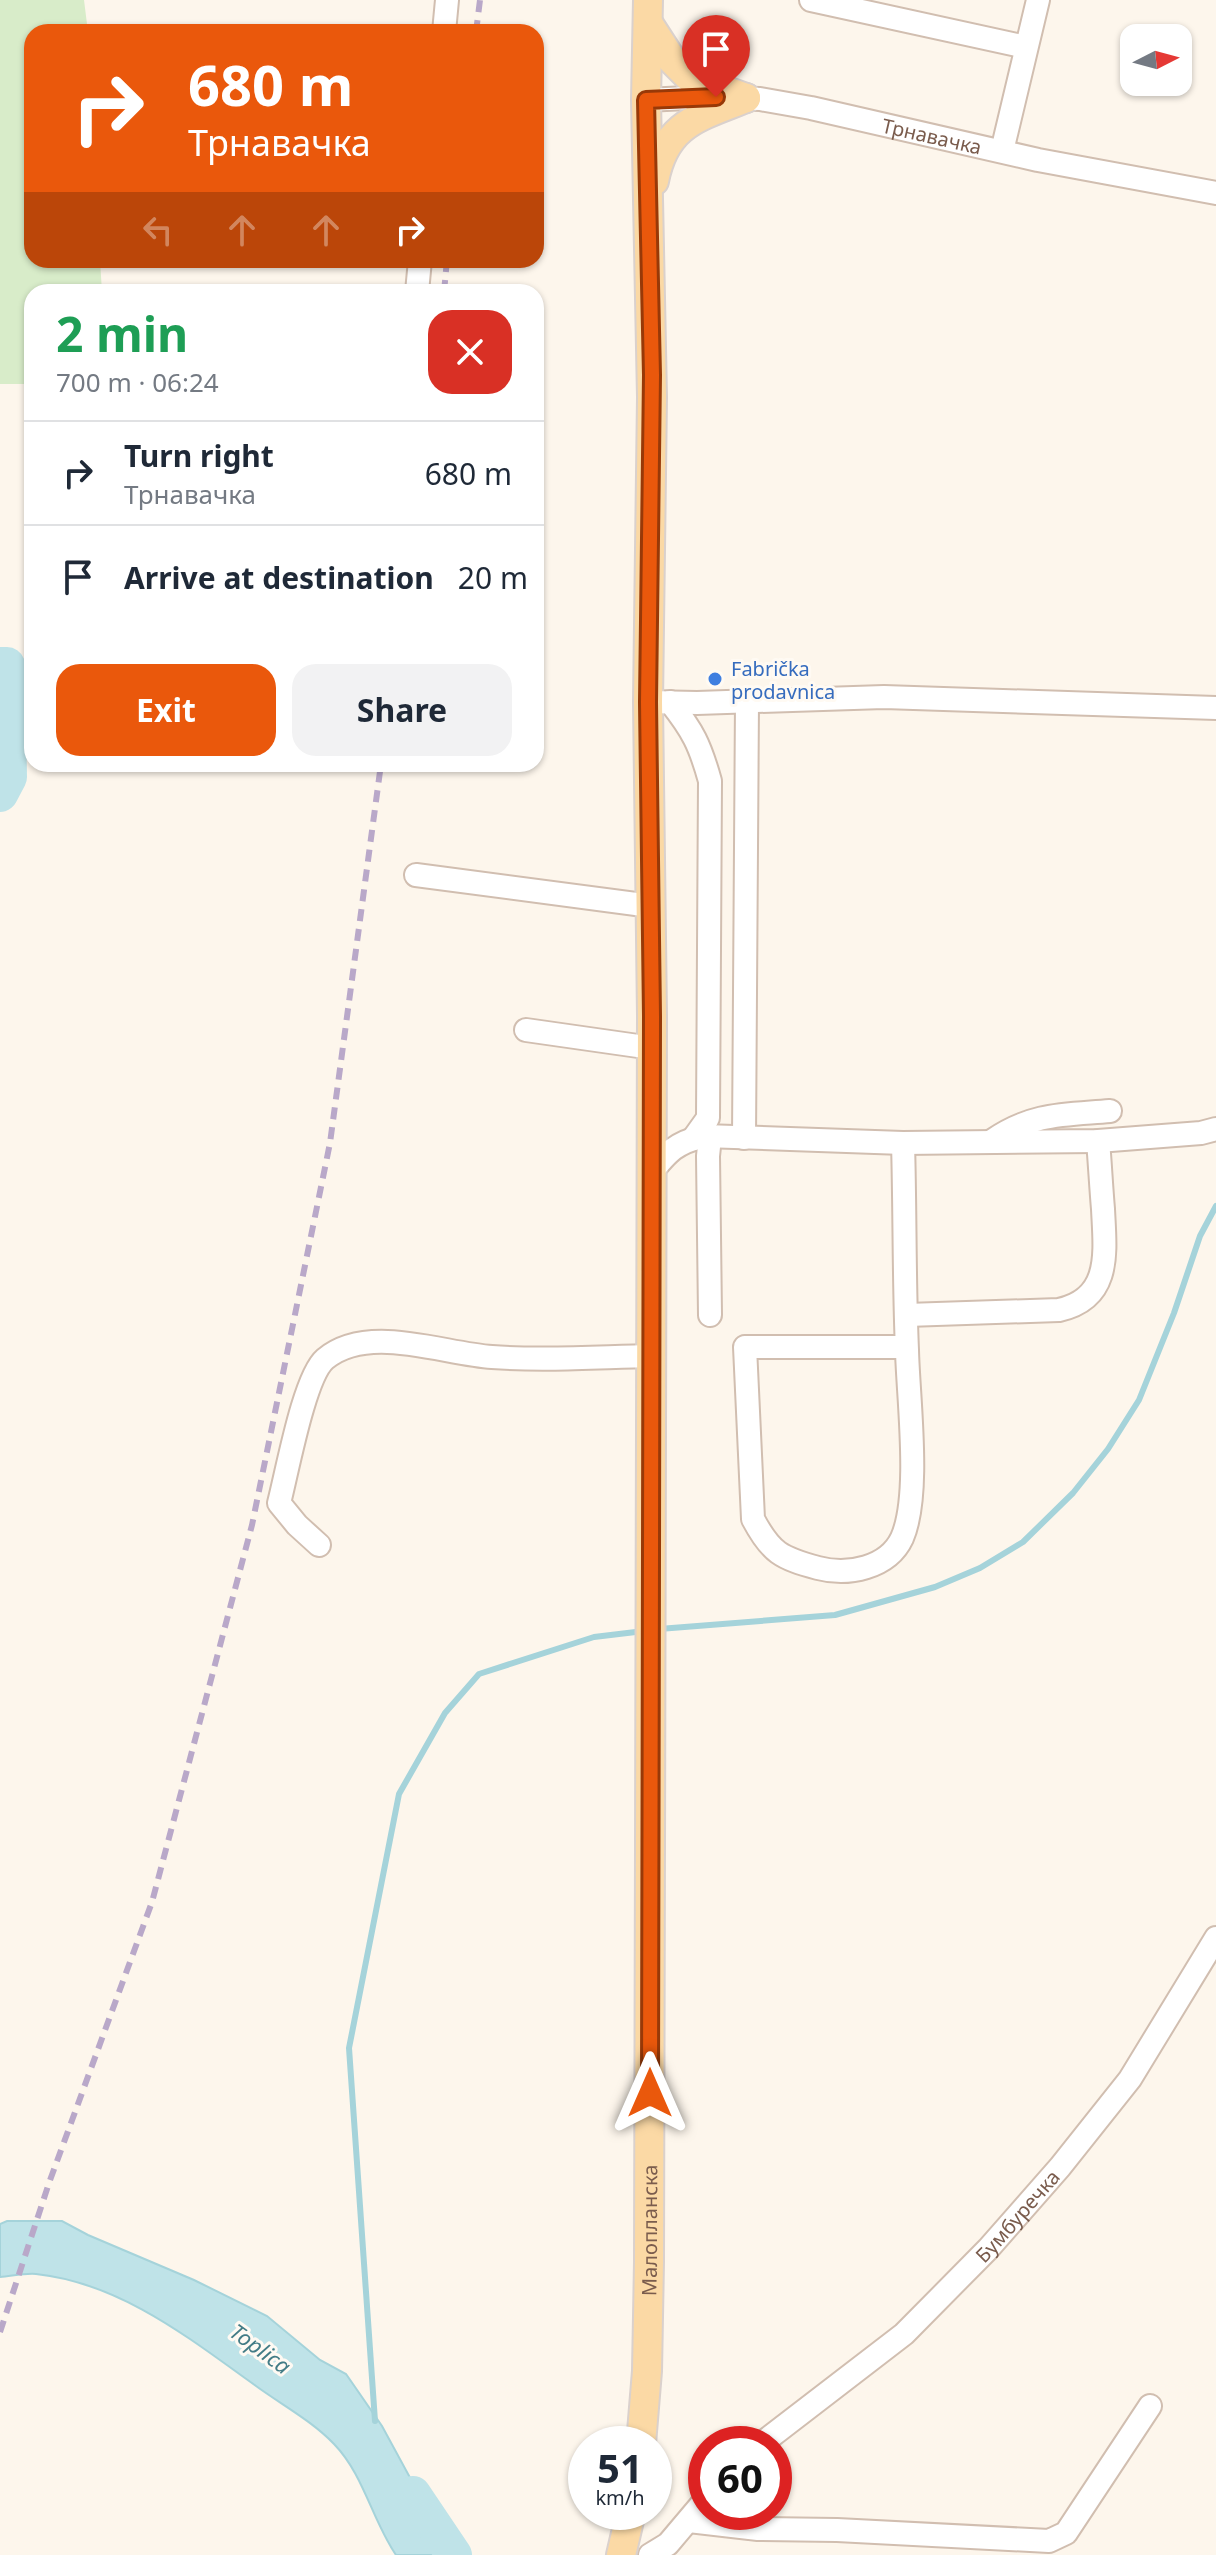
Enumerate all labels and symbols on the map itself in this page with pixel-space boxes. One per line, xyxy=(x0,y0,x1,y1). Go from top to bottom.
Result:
pin xyxy=(682,15,750,97)
north arrow xyxy=(1120,24,1192,96)
street label: Трнавачка xyxy=(879,111,985,160)
place label: Fabrička prodavnica xyxy=(731,655,835,705)
marker: Fabrička prodavnica xyxy=(706,670,724,688)
position arrow xyxy=(608,2051,692,2135)
street label: Бумбуречка xyxy=(969,2164,1065,2268)
street label: Малопланска xyxy=(635,2165,663,2296)
water label: Toplica xyxy=(225,2316,298,2381)
speed limit sign: 60 xyxy=(688,2426,792,2530)

